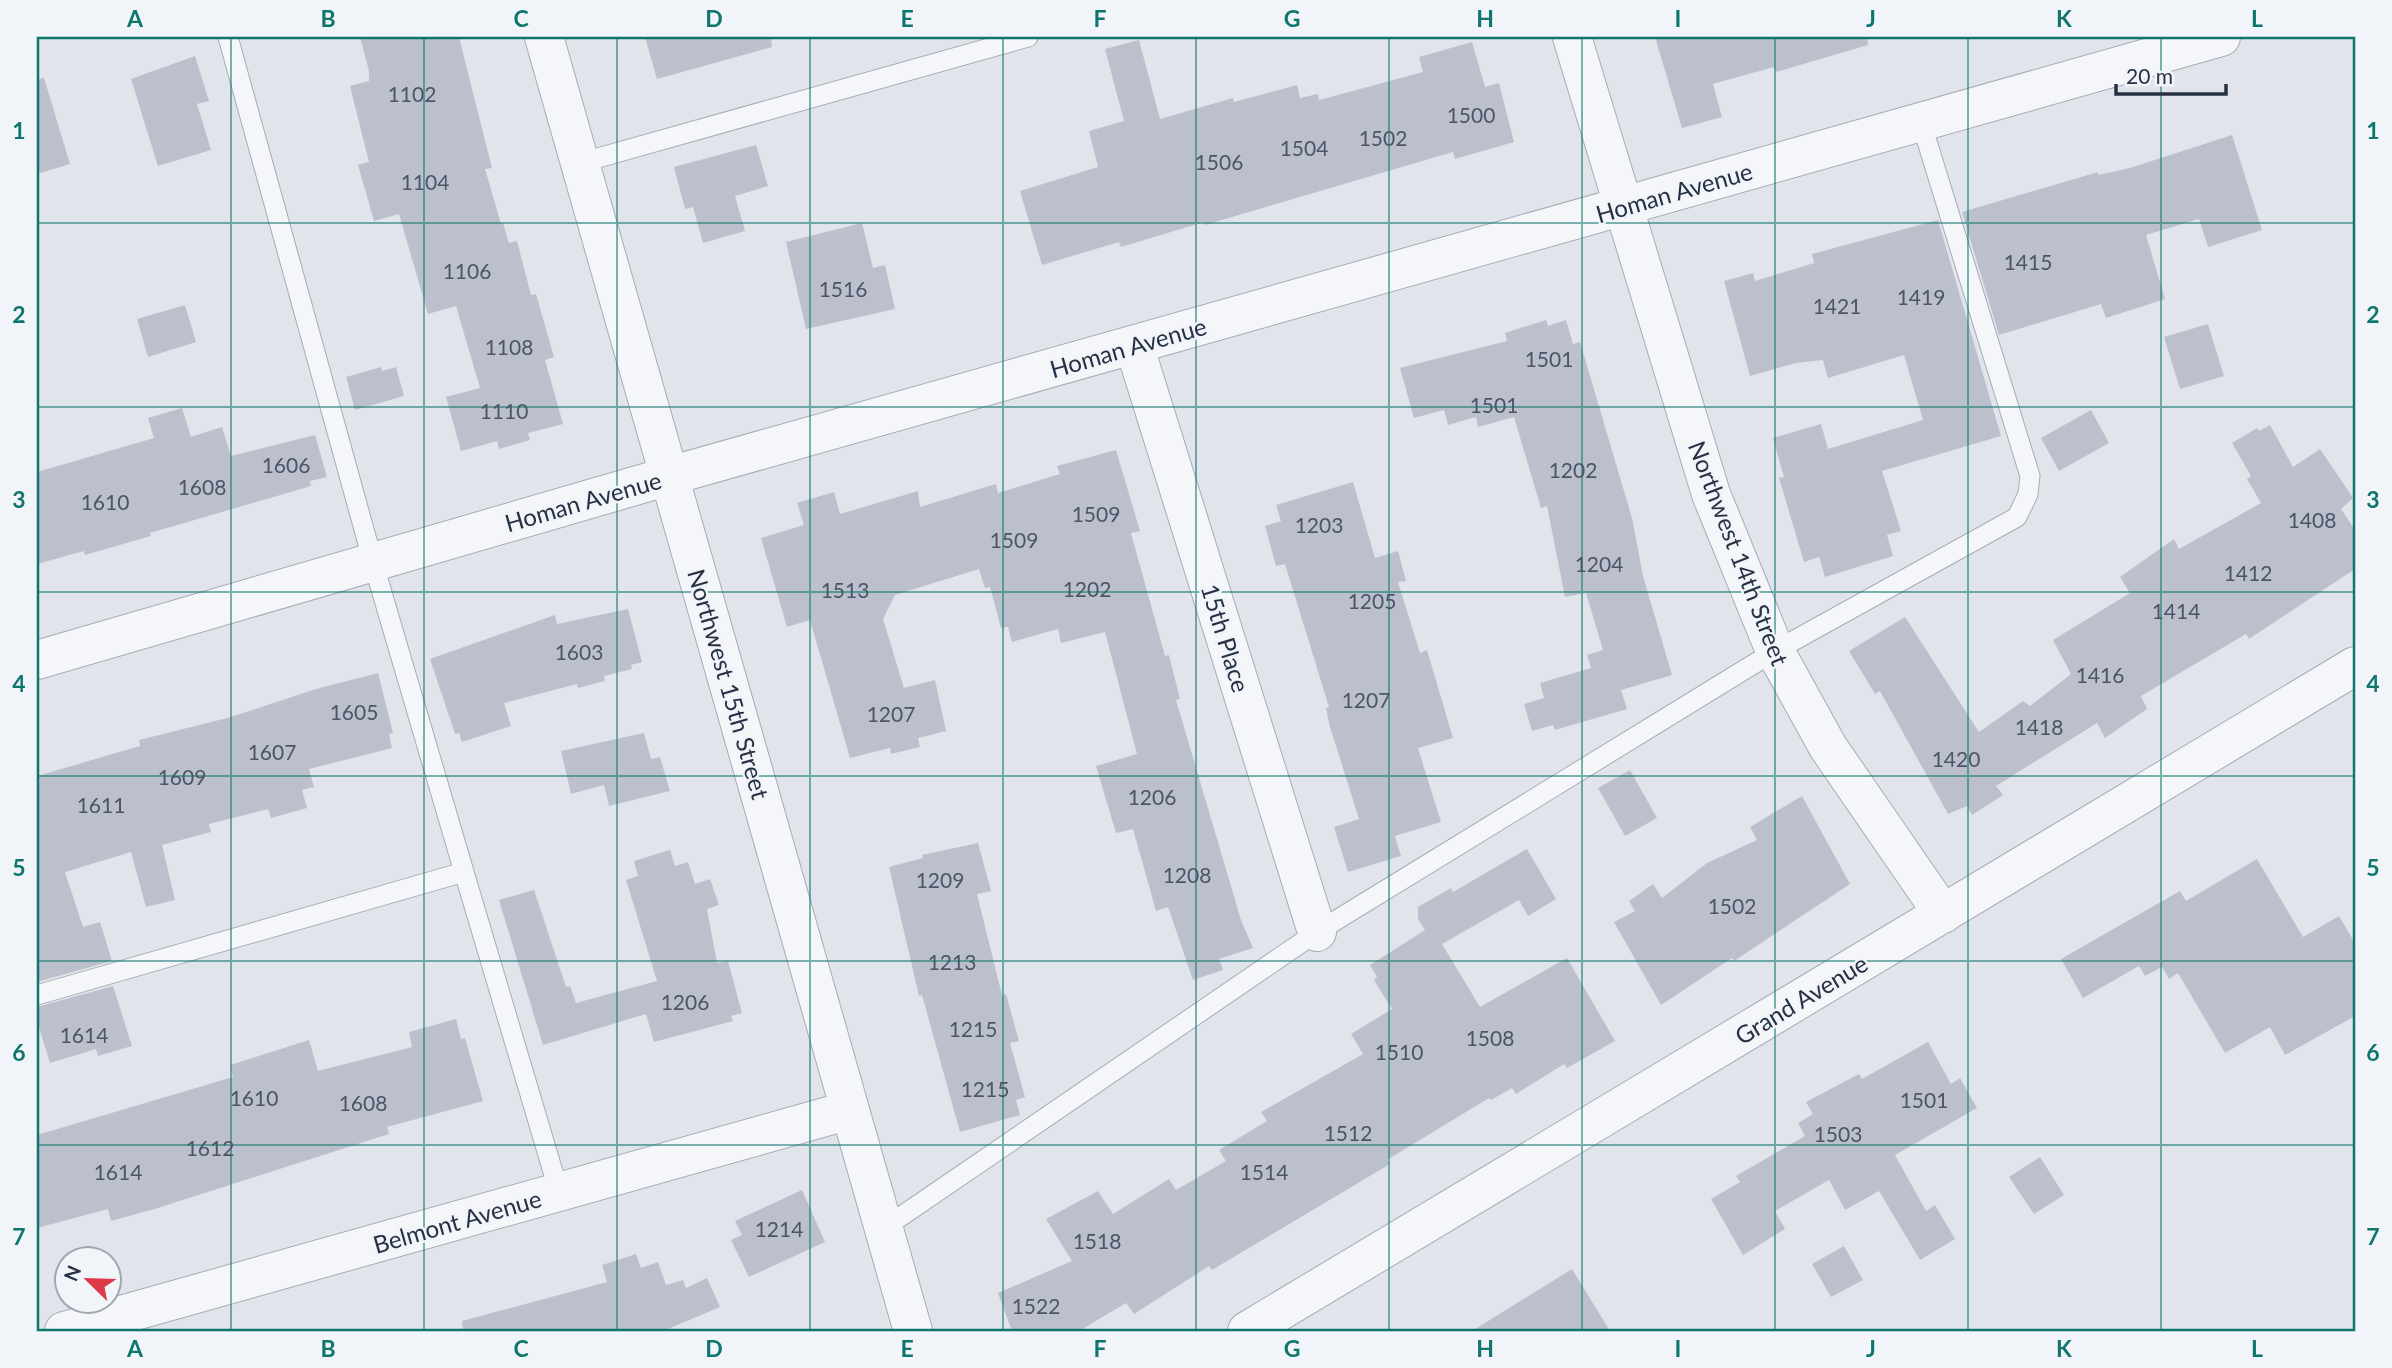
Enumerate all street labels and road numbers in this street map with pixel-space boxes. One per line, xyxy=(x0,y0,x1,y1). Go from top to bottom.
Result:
street label: Homan Avenue xyxy=(1592,156,1756,228)
street label: Homan Avenue xyxy=(1046,311,1210,383)
street label: Northwest 14th Street xyxy=(1683,437,1795,670)
street label: Homan Avenue xyxy=(501,465,665,537)
street label: Northwest 15th Street xyxy=(682,566,776,803)
street label: 15th Place xyxy=(1196,580,1256,696)
street label: Grand Avenue xyxy=(1729,948,1873,1050)
street label: Belmont Avenue xyxy=(370,1183,544,1259)

